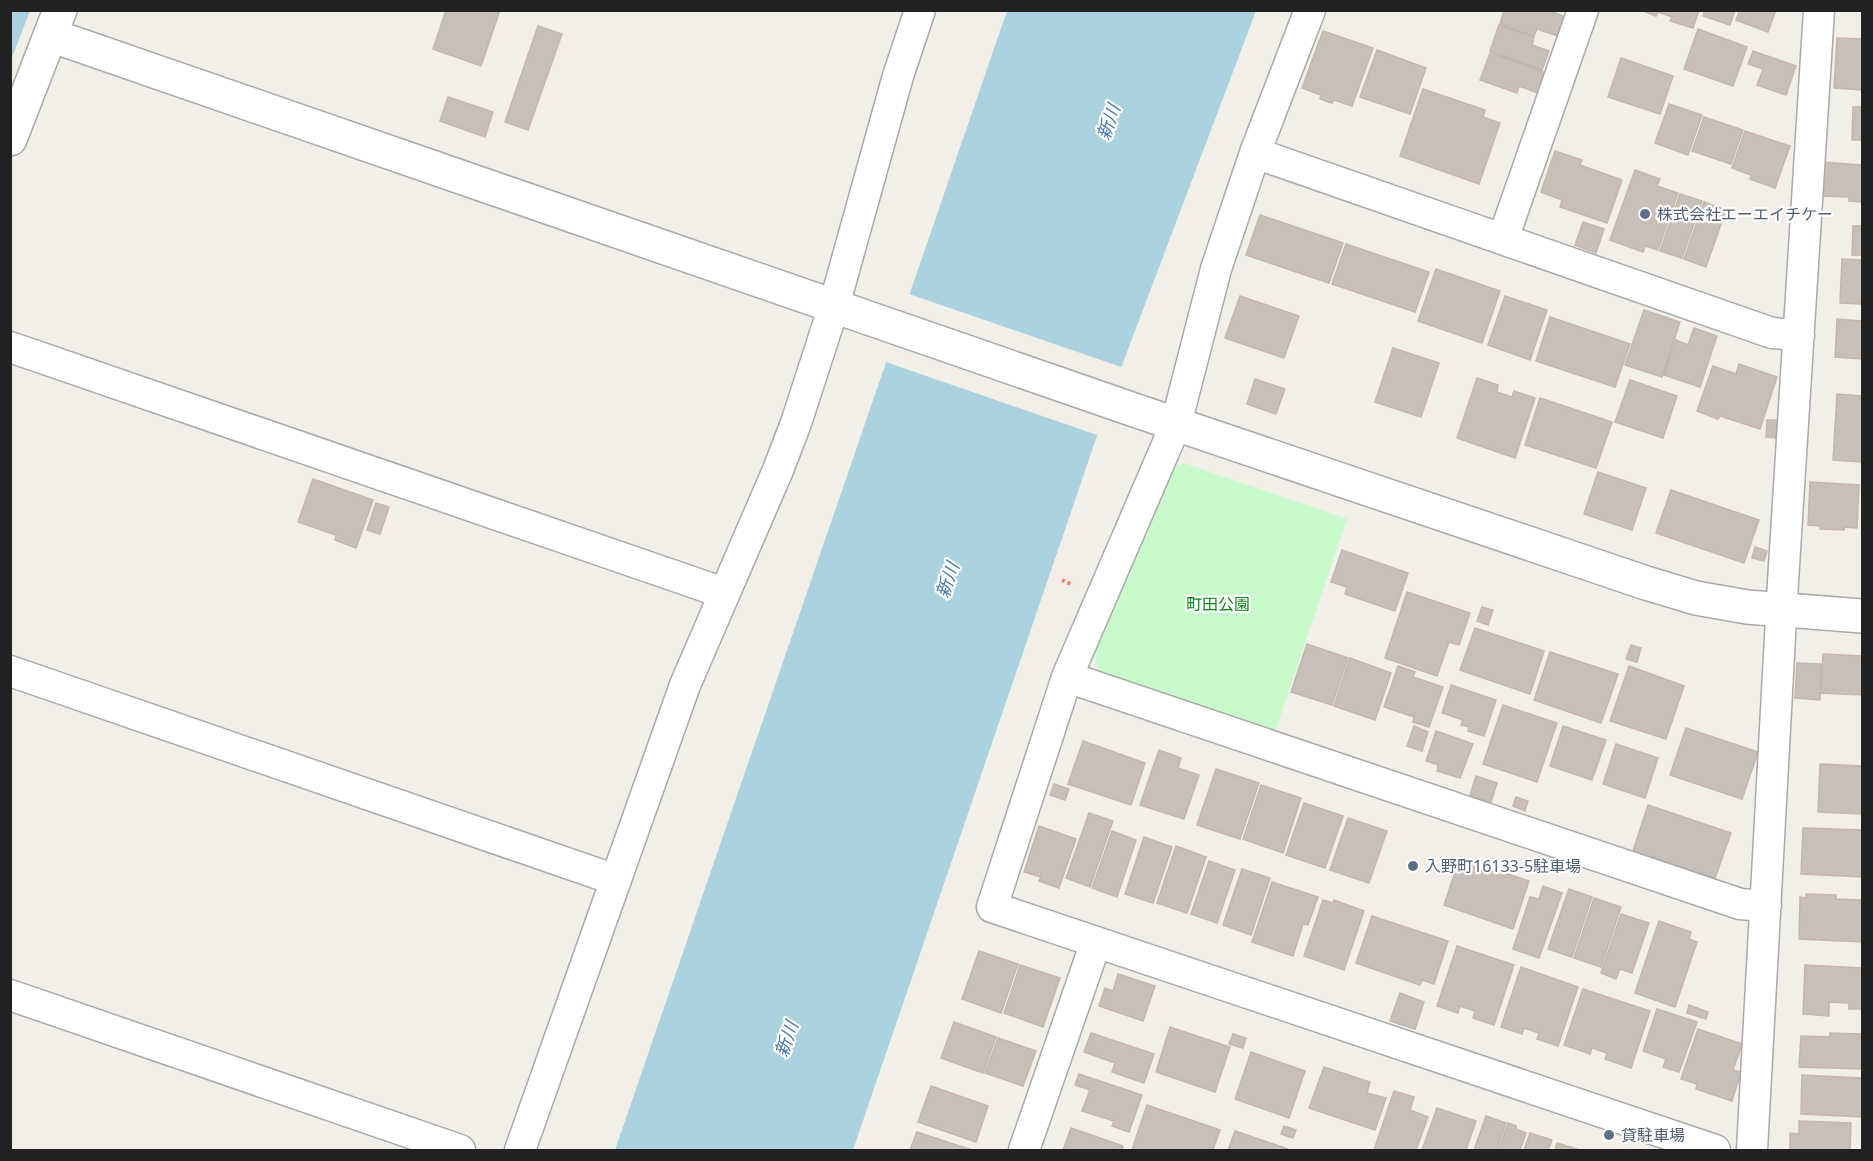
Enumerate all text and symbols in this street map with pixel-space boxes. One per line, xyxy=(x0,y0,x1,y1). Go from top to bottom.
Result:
water label: 新川 xyxy=(1091,99,1126,143)
place label: 株式会社エーエイチケー xyxy=(1657,203,1833,225)
marker: 株式会社エーエイチケー xyxy=(1638,207,1652,221)
water label: 新川 xyxy=(930,557,965,601)
park label: 町田公園 xyxy=(1186,593,1250,615)
place label: 入野町16133-5駐車場 xyxy=(1425,855,1581,877)
marker: 入野町16133-5駐車場 xyxy=(1406,859,1420,873)
water label: 新川 xyxy=(769,1016,804,1060)
place label: 貸駐車場 xyxy=(1621,1124,1685,1146)
marker: 貸駐車場 xyxy=(1602,1128,1616,1142)

